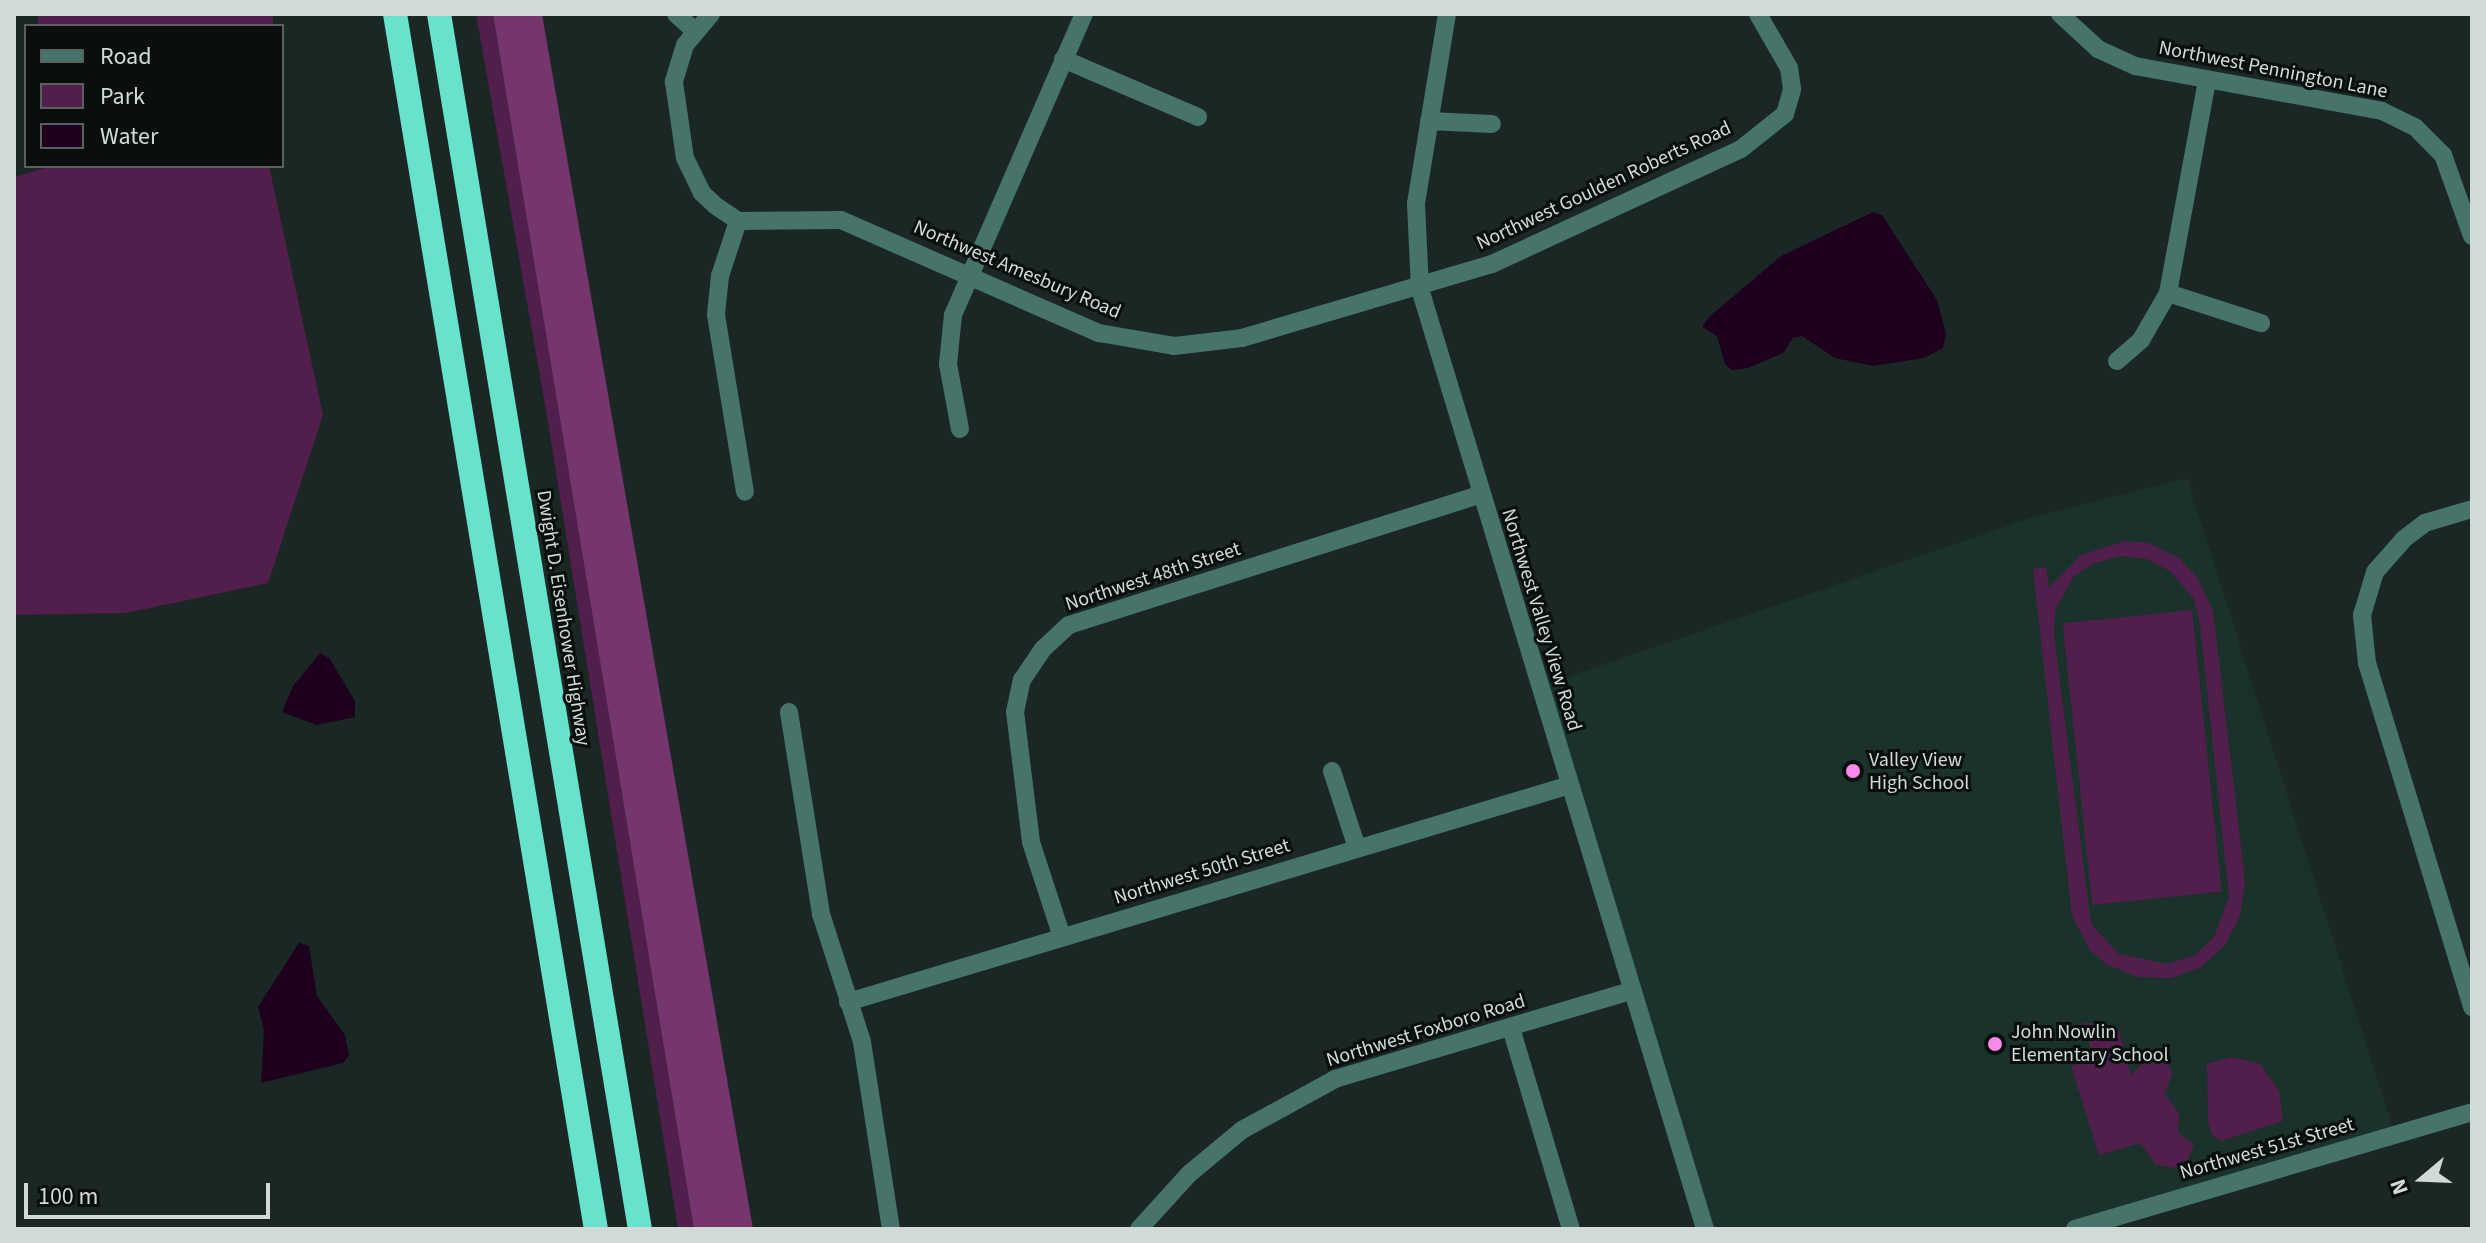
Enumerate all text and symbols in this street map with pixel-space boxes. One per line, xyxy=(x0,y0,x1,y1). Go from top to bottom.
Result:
legend xyxy=(24,24,284,168)
street label: Northwest Pennington Lane xyxy=(2156,36,2390,104)
text: Road xyxy=(100,39,152,74)
text: Park xyxy=(100,79,145,114)
street label: Northwest Goulden Roberts Road xyxy=(1473,116,1735,256)
text: Water xyxy=(100,119,158,154)
street label: Northwest Amesbury Road xyxy=(910,215,1124,325)
street label: Dwight D. Eisenhower Highway xyxy=(531,488,595,748)
street label: Northwest Valley View Road xyxy=(1496,506,1586,734)
street label: Northwest 48th Street xyxy=(1062,537,1244,617)
place label: Valley View High School xyxy=(1869,748,1969,795)
marker: Valley View High School xyxy=(1844,762,1862,780)
street label: Northwest 50th Street xyxy=(1111,834,1293,910)
street label: Northwest Foxboro Road xyxy=(1324,989,1528,1073)
place label: John Nowlin Elementary School xyxy=(2011,1020,2169,1067)
marker: John Nowlin Elementary School xyxy=(1986,1035,2004,1053)
street label: Northwest 51st Street xyxy=(2177,1113,2357,1185)
north arrow xyxy=(2382,1139,2462,1219)
scale bar xyxy=(28,1167,274,1217)
text: N xyxy=(2382,1175,2417,1199)
text: 100 m xyxy=(38,1179,98,1214)

